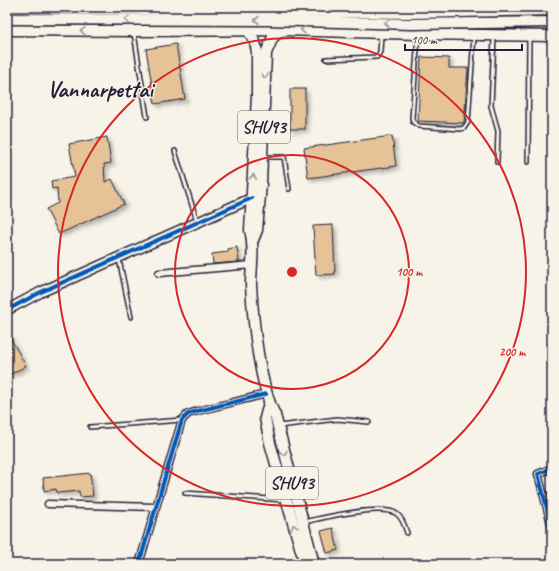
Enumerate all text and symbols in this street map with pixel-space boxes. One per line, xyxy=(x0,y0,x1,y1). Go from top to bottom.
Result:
one-way arrow xyxy=(124,15,130,24)
one-way arrow xyxy=(254,16,260,24)
one-way arrow xyxy=(384,19,390,27)
one-way arrow xyxy=(300,26,306,35)
scale bar xyxy=(405,26,522,52)
one-way arrow xyxy=(80,27,86,35)
text: 100 m xyxy=(411,32,438,48)
one-way arrow xyxy=(261,73,269,79)
district label: Vannarpettai xyxy=(47,75,156,104)
road number: SHU93 xyxy=(238,111,290,143)
one-way arrow xyxy=(249,174,258,180)
text: 100 m xyxy=(396,264,423,280)
centre of rings xyxy=(285,265,299,279)
text: 200 m xyxy=(499,344,526,360)
one-way arrow xyxy=(279,449,288,456)
road number: SHU93 xyxy=(266,467,318,499)
one-way arrow xyxy=(290,523,299,530)

